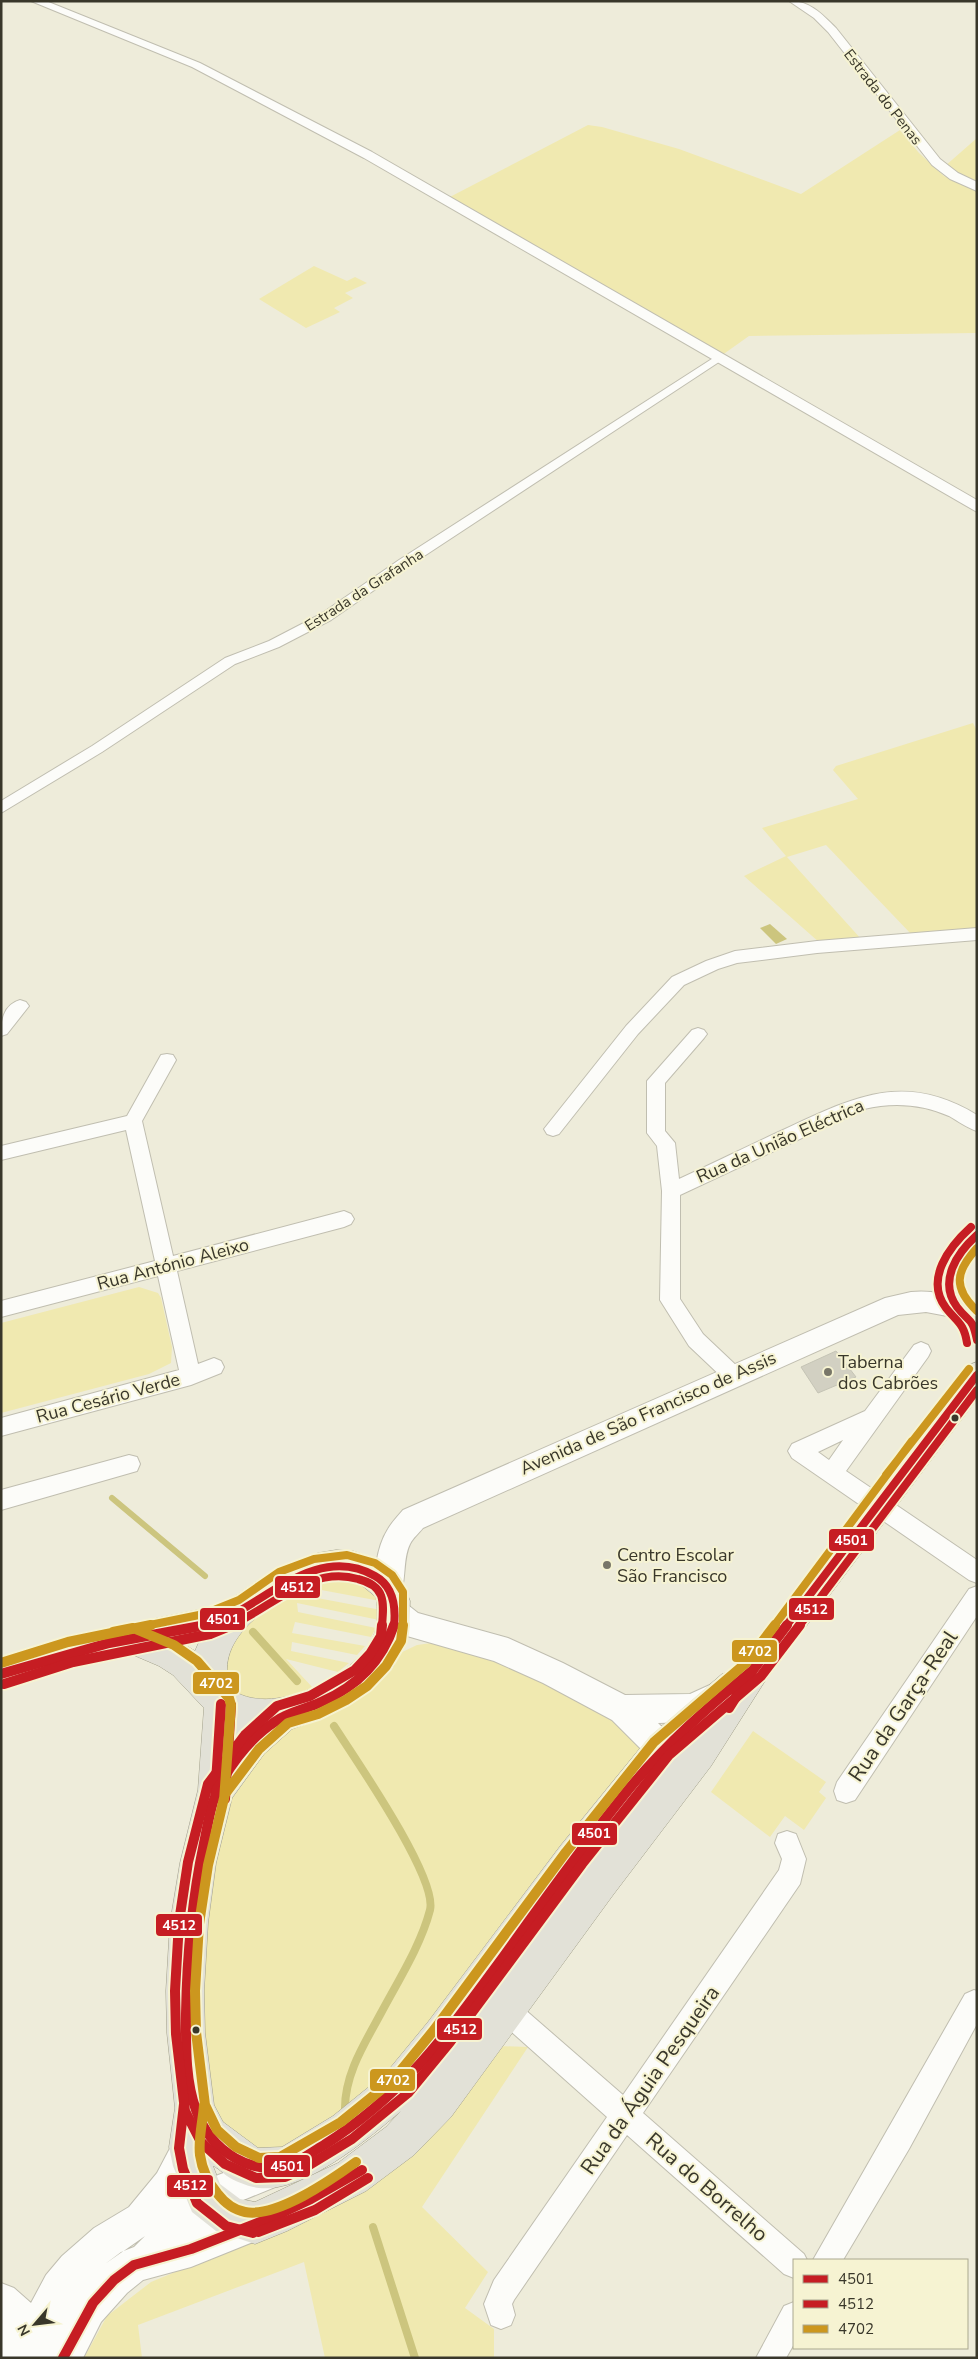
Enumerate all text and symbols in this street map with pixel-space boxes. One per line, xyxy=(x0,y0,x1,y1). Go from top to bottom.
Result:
street label: Estrada do Penas xyxy=(839,45,927,149)
street label: Estrada da Grafanha xyxy=(301,544,427,636)
street label: Rua da União Eléctrica xyxy=(692,1093,868,1189)
street label: Rua António Aleixo xyxy=(94,1232,252,1296)
street label: Avenida de São Francisco de Assis xyxy=(516,1346,780,1480)
place label: Taberna dos Cabrões xyxy=(838,1350,938,1395)
marker: Taberna dos Cabrões xyxy=(822,1366,834,1378)
street label: Rua Cesário Verde xyxy=(33,1367,183,1429)
unlabelled marker xyxy=(950,1413,960,1423)
line badge: 4501 xyxy=(828,1528,875,1552)
text: 4501 xyxy=(834,1531,868,1550)
place label: Centro Escolar São Francisco xyxy=(617,1543,735,1588)
marker: Centro Escolar São Francisco xyxy=(601,1559,613,1571)
line badge: 4512 xyxy=(274,1575,321,1599)
text: 4512 xyxy=(280,1578,314,1597)
line badge: 4512 xyxy=(788,1597,835,1621)
text: 4512 xyxy=(794,1600,828,1619)
line badge: 4501 xyxy=(199,1607,246,1631)
text: 4501 xyxy=(206,1610,240,1629)
street label: Rua da Garça-Real xyxy=(842,1624,964,1787)
line badge: 4702 xyxy=(731,1639,778,1663)
text: 4702 xyxy=(738,1642,772,1661)
line badge: 4702 xyxy=(192,1671,240,1695)
text: 4702 xyxy=(199,1674,233,1693)
line badge: 4501 xyxy=(571,1822,618,1846)
text: 4501 xyxy=(577,1824,611,1843)
line badge: 4512 xyxy=(155,1913,203,1937)
text: 4512 xyxy=(162,1916,196,1935)
street label: Rua da Águia Pesqueira xyxy=(574,1980,726,2180)
line badge: 4512 xyxy=(436,2017,483,2041)
text: 4512 xyxy=(443,2020,477,2039)
unlabelled marker xyxy=(191,2025,201,2035)
line badge: 4702 xyxy=(369,2068,416,2092)
text: 4702 xyxy=(376,2071,410,2090)
street label: Rua do Borrelho xyxy=(640,2126,774,2248)
line badge: 4501 xyxy=(263,2154,311,2178)
text: 4501 xyxy=(270,2157,304,2176)
line badge: 4512 xyxy=(166,2174,214,2198)
text: 4512 xyxy=(173,2176,207,2195)
legend xyxy=(793,2259,968,2349)
text: 4501 xyxy=(838,2269,874,2289)
text: 4512 xyxy=(838,2294,874,2314)
north arrow xyxy=(10,2299,60,2349)
text: 4702 xyxy=(838,2319,874,2339)
text: N xyxy=(13,2321,35,2339)

